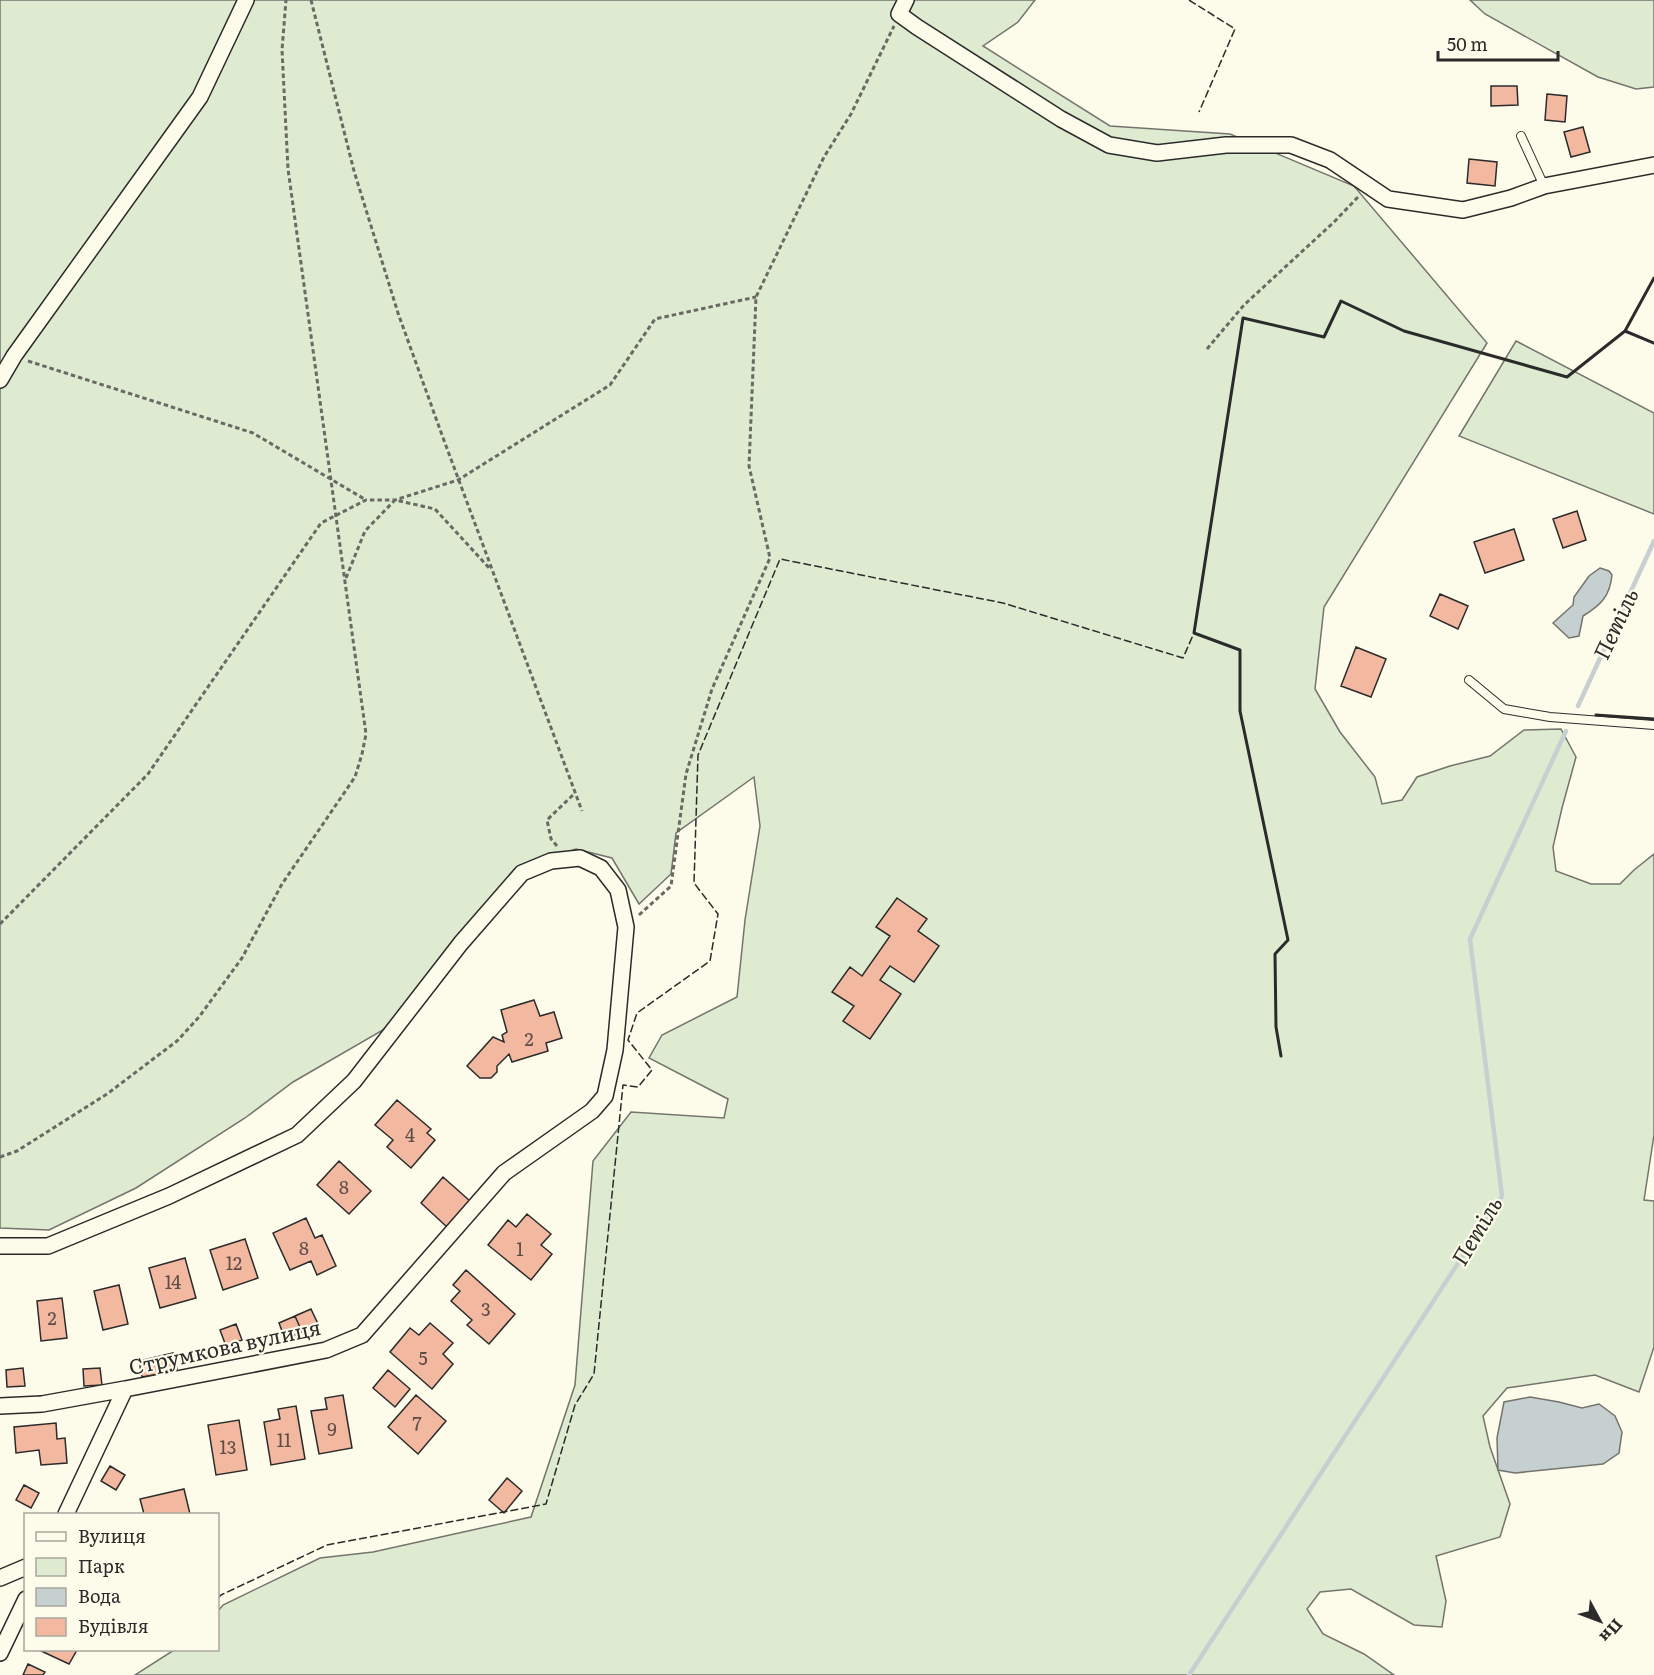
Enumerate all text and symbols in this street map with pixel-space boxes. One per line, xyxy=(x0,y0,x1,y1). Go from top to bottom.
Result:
scale bar xyxy=(1438,24,1558,62)
text: 50 m xyxy=(1447,30,1488,57)
water label: Петіль xyxy=(1584,582,1646,664)
house number: 2 xyxy=(524,1025,534,1052)
house number: 4 xyxy=(405,1121,415,1148)
house number: 8 xyxy=(339,1173,349,1200)
water label: Петіль xyxy=(1442,1189,1509,1271)
house number: 8 xyxy=(299,1234,309,1261)
house number: 1 xyxy=(516,1235,524,1262)
house number: 12 xyxy=(226,1249,242,1276)
house number: 14 xyxy=(165,1268,181,1295)
house number: 3 xyxy=(481,1295,491,1322)
house number: 2 xyxy=(47,1304,57,1331)
street label: Струмкова вулиця xyxy=(125,1310,323,1381)
house number: 5 xyxy=(418,1344,428,1371)
house number: 7 xyxy=(412,1409,422,1436)
house number: 9 xyxy=(327,1415,337,1442)
house number: 11 xyxy=(277,1426,291,1453)
house number: 13 xyxy=(219,1433,237,1460)
legend xyxy=(24,1513,219,1651)
text: Вулиця xyxy=(78,1522,146,1549)
text: Парк xyxy=(78,1552,125,1579)
text: Вода xyxy=(78,1582,121,1609)
north arrow xyxy=(1570,1591,1630,1651)
text: Будівля xyxy=(78,1612,149,1639)
text: Пн xyxy=(1595,1614,1629,1649)

